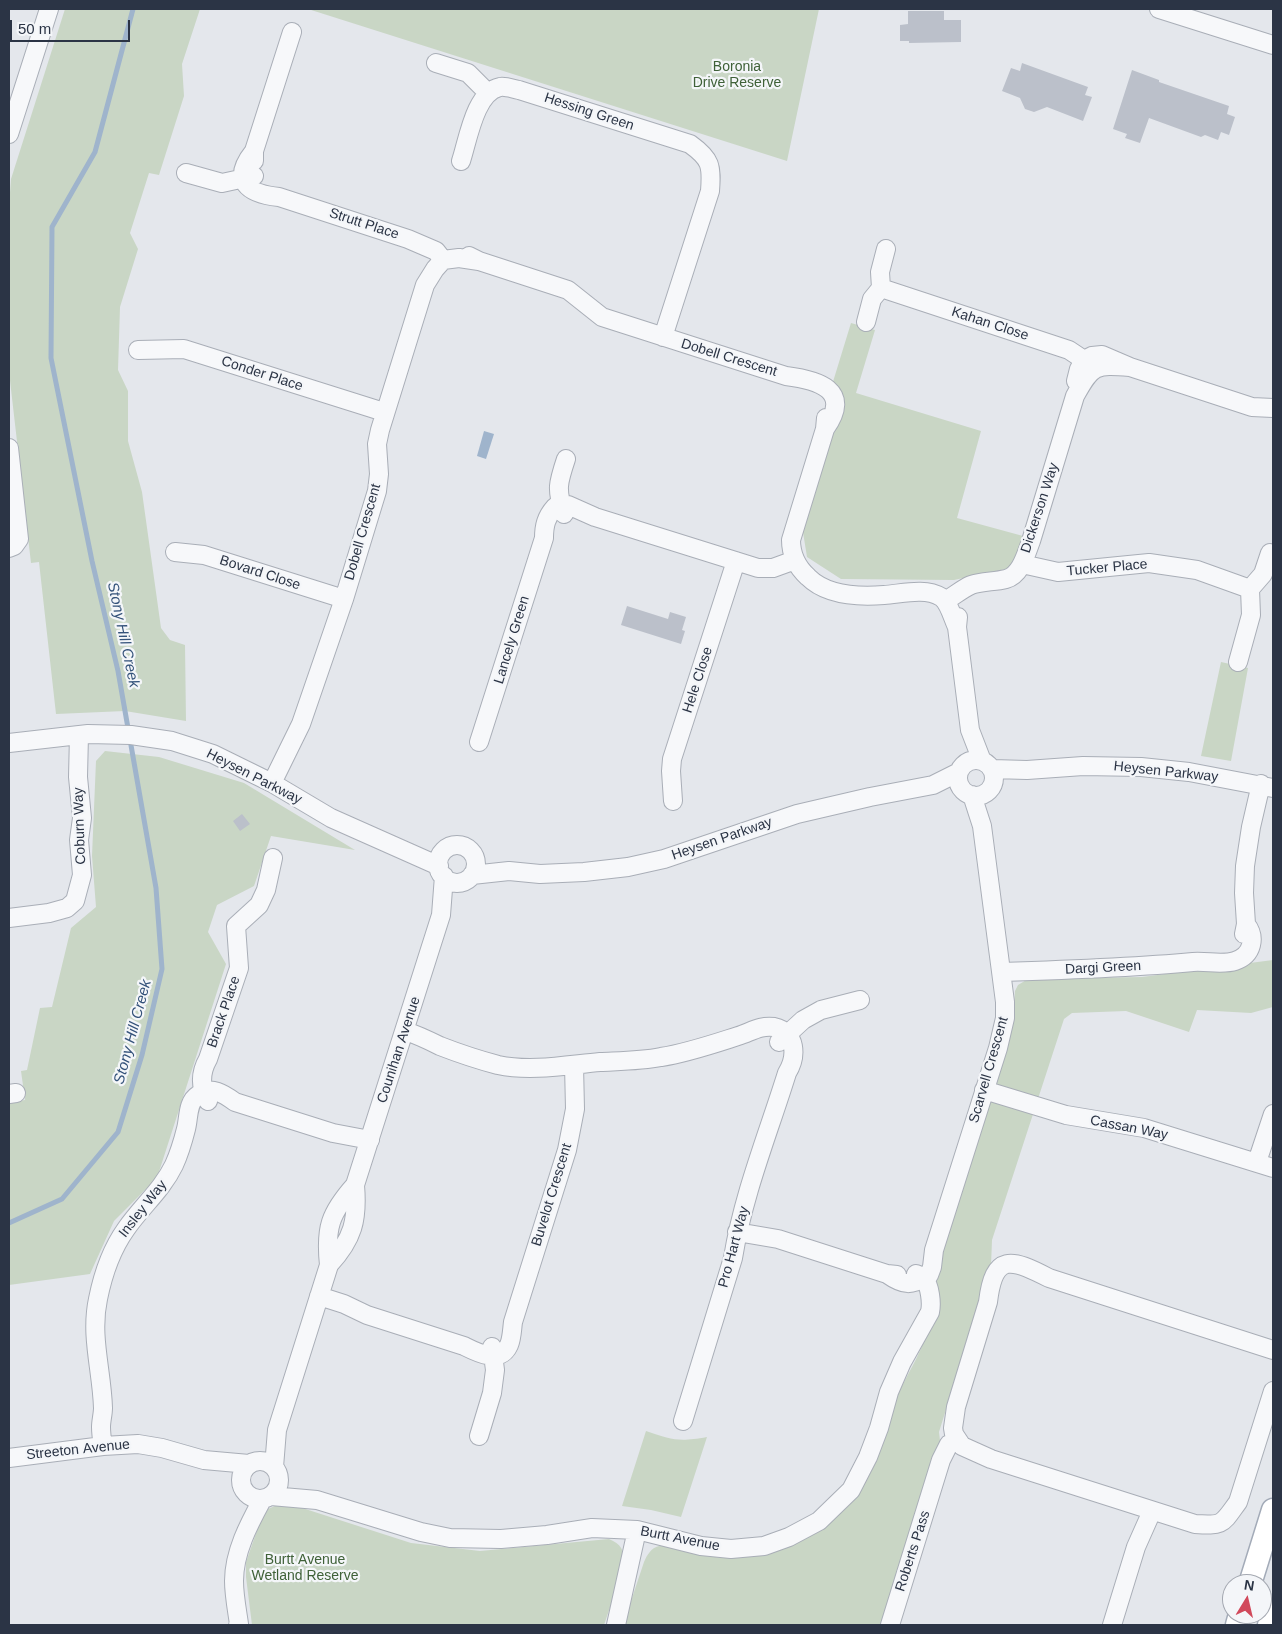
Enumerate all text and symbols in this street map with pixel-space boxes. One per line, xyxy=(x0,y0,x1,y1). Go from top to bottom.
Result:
scale bar xyxy=(12,10,132,42)
text: 50 m xyxy=(18,20,51,37)
park label: Boronia Drive Reserve xyxy=(693,59,781,92)
street label: Hessing Green xyxy=(542,90,636,134)
street label: Strutt Place xyxy=(327,205,401,243)
street label: Kahan Close xyxy=(949,304,1031,344)
street label: Dobell Crescent xyxy=(679,335,779,381)
street label: Conder Place xyxy=(219,353,305,395)
street label: Dickerson Way xyxy=(1018,461,1062,555)
street label: Dobell Crescent xyxy=(341,482,385,582)
street label: Bovard Close xyxy=(217,552,303,594)
street label: Tucker Place xyxy=(1066,556,1148,580)
water label: Stony Hill Creek xyxy=(103,581,143,689)
street label: Lancely Green xyxy=(491,594,533,686)
street label: Hele Close xyxy=(679,645,717,715)
street label: Heysen Parkway xyxy=(203,746,305,808)
street label: Heysen Parkway xyxy=(1113,758,1219,786)
street label: Coburn Way xyxy=(70,787,90,865)
street label: Heysen Parkway xyxy=(670,814,774,864)
street label: Dargi Green xyxy=(1064,958,1142,978)
street label: Brack Place xyxy=(204,974,244,1050)
water label: Stony Hill Creek xyxy=(110,978,156,1086)
street label: Counihan Avenue xyxy=(374,995,424,1105)
street label: Scarvell Crescent xyxy=(966,1015,1012,1125)
street label: Cassan Way xyxy=(1089,1112,1169,1144)
street label: Buvelot Crescent xyxy=(528,1142,576,1248)
street label: Insley Way xyxy=(115,1177,171,1241)
street label: Pro Hart Way xyxy=(715,1205,753,1289)
street label: Streeton Avenue xyxy=(25,1436,131,1464)
street label: Roberts Pass xyxy=(892,1508,934,1594)
street label: Burtt Avenue xyxy=(639,1523,721,1555)
park label: Burtt Avenue Wetland Reserve xyxy=(251,1552,359,1584)
north arrow xyxy=(1222,1574,1272,1624)
text: N xyxy=(1243,1576,1255,1594)

